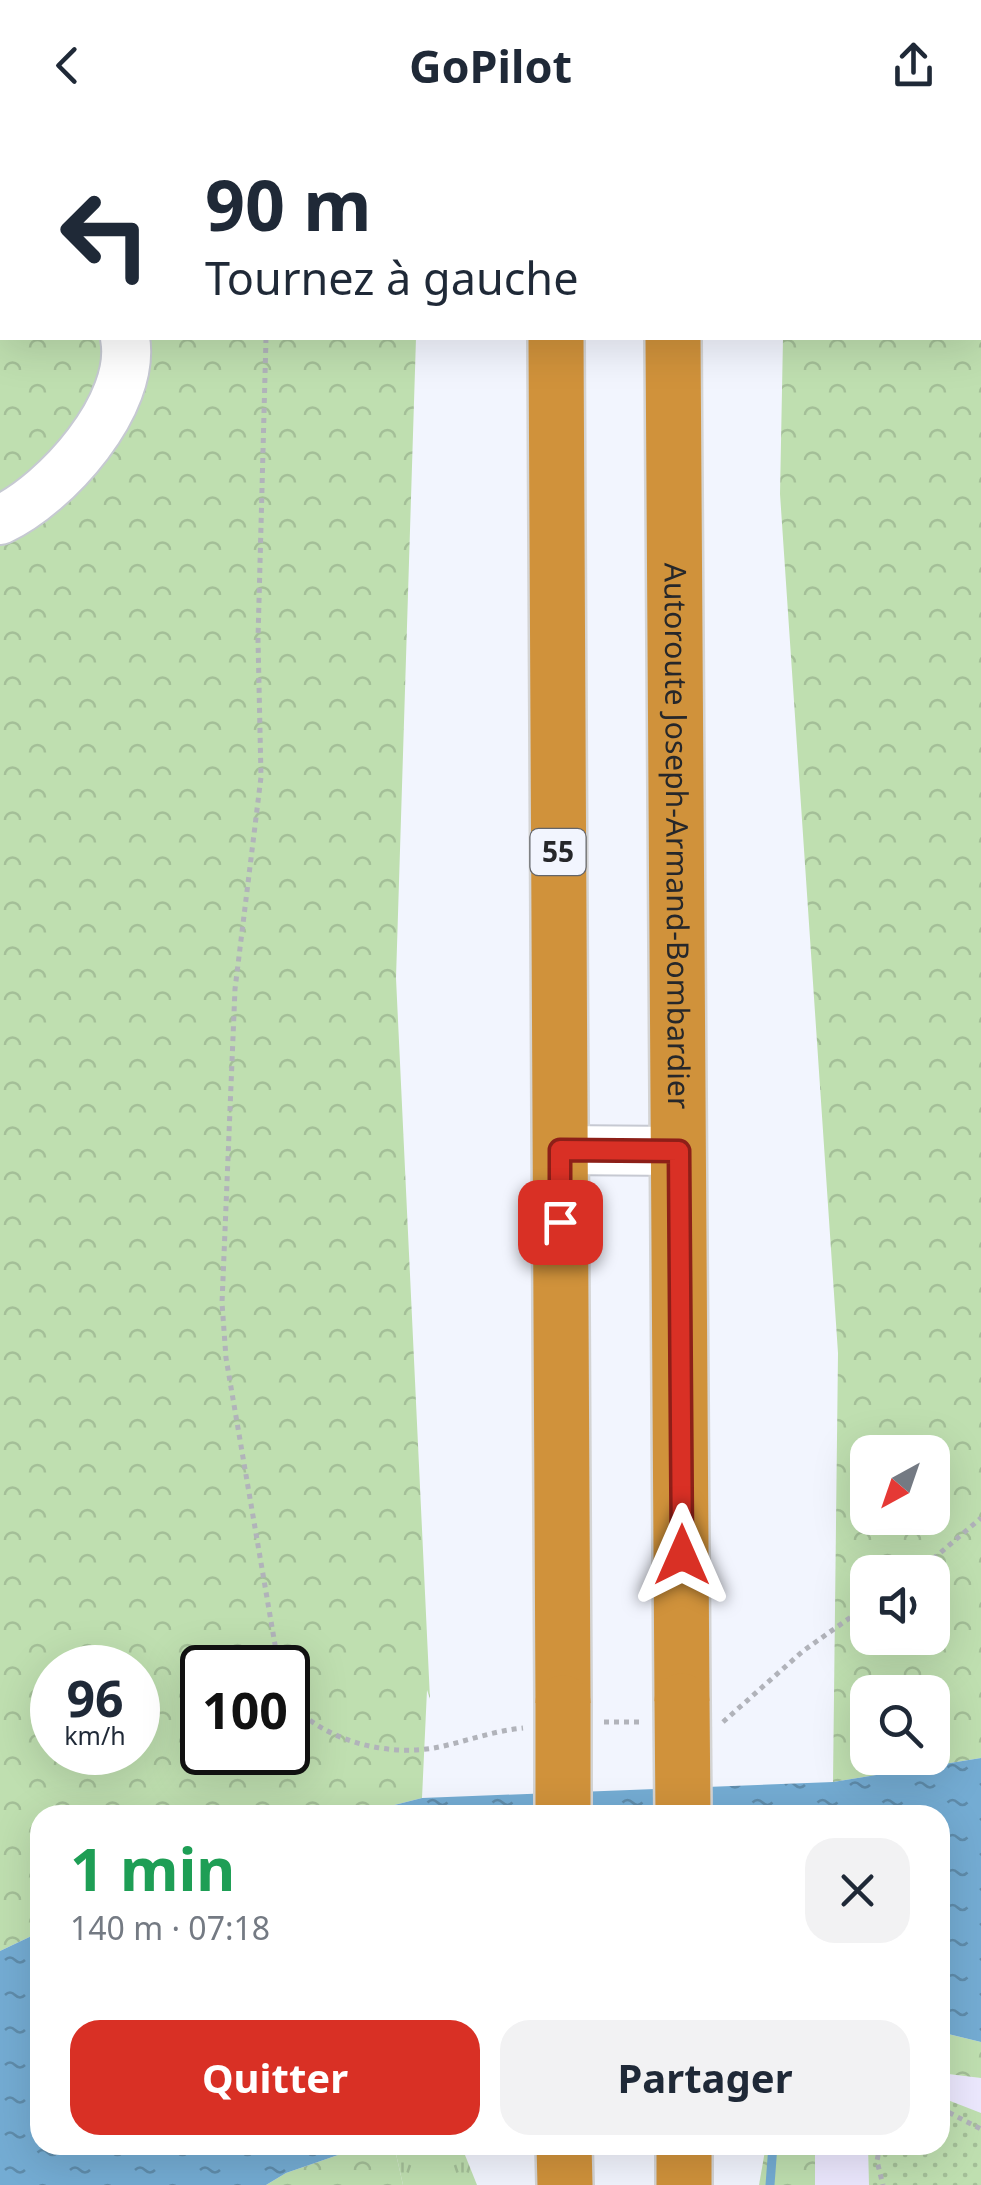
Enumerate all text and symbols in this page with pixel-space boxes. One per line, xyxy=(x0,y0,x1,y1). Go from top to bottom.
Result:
text: GoPilot xyxy=(409,35,572,96)
icon: back xyxy=(40,38,95,93)
icon: share xyxy=(886,38,941,93)
text: 90 m xyxy=(205,156,372,252)
icon: left xyxy=(40,170,170,300)
text: Tournez à gauche xyxy=(205,247,579,308)
street label: Autoroute Joseph-Armand-Bombardier xyxy=(655,563,700,1109)
road number: 55 xyxy=(530,829,586,875)
pin xyxy=(518,1180,603,1265)
icon: arrive xyxy=(533,1195,588,1250)
north arrow xyxy=(850,1435,950,1535)
map controls xyxy=(850,1435,950,1775)
position arrow xyxy=(630,1503,734,1607)
button: sound xyxy=(850,1555,950,1655)
speed limit sign: 100 xyxy=(180,1645,310,1775)
text: 96 xyxy=(66,1664,124,1732)
button: search xyxy=(850,1675,950,1775)
text: km/h xyxy=(64,1718,126,1752)
text: 1 min xyxy=(70,1827,235,1909)
button: close xyxy=(805,1838,910,1943)
text: 140 m · 07:18 xyxy=(70,1906,270,1949)
button: Quitter xyxy=(70,2020,480,2135)
button: Partager xyxy=(500,2020,910,2135)

